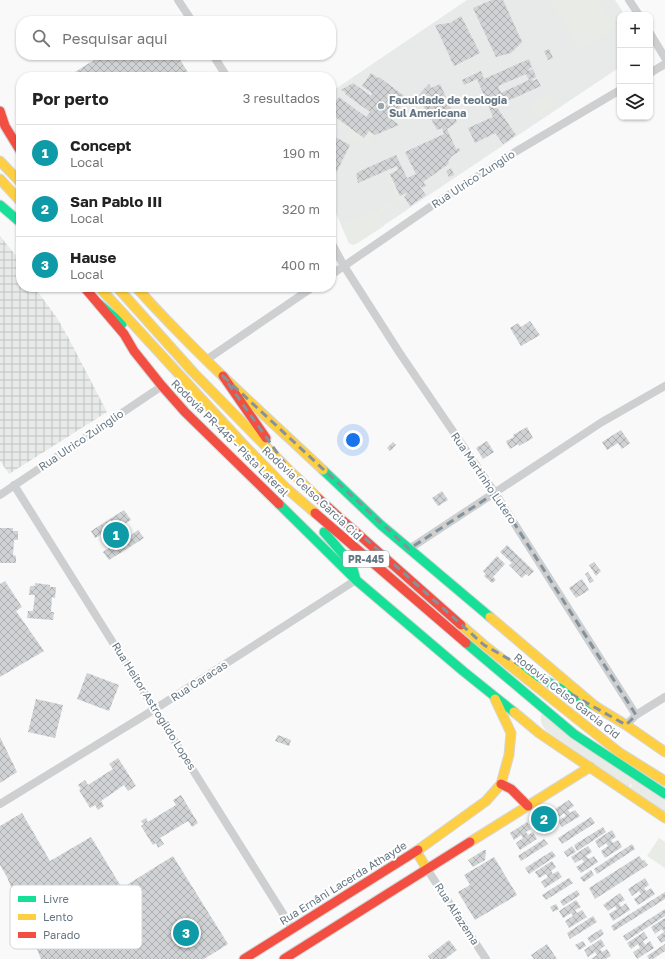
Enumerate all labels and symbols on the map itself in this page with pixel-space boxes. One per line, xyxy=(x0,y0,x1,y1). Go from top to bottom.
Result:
place label: Faculdade de teologia Sul Americana xyxy=(389,93,507,119)
marker: Faculdade de teologia Sul Americana xyxy=(376,101,386,111)
street label: Rua Ulrico Zunglio xyxy=(429,147,517,210)
street label: Rodovia PR-445 - Pista Lateral xyxy=(169,376,292,499)
street label: Rua Ulrico Zuinglio xyxy=(36,406,126,473)
street label: Rua Martinho Lutero xyxy=(449,429,520,526)
your location xyxy=(343,430,363,450)
street label: Rodovia Celso Garcia Cid xyxy=(260,443,365,542)
pin: 1 xyxy=(103,520,129,550)
road number: PR-445 xyxy=(343,551,389,567)
street label: Rua Heitor Astrogildo Lopes xyxy=(110,640,199,772)
street label: Rodovia Celso Garcia Cid xyxy=(512,650,623,741)
street label: Rua Caracas xyxy=(168,657,230,704)
pin: 2 xyxy=(531,804,557,834)
street label: Rua Ernâni Lacerda Athayde xyxy=(277,838,409,927)
street label: Rua Alfazema xyxy=(433,880,482,947)
legend xyxy=(10,885,142,949)
text: Livre xyxy=(43,892,69,905)
text: Lento xyxy=(43,910,74,923)
pin: 3 xyxy=(173,918,199,948)
text: Parado xyxy=(43,928,80,941)

